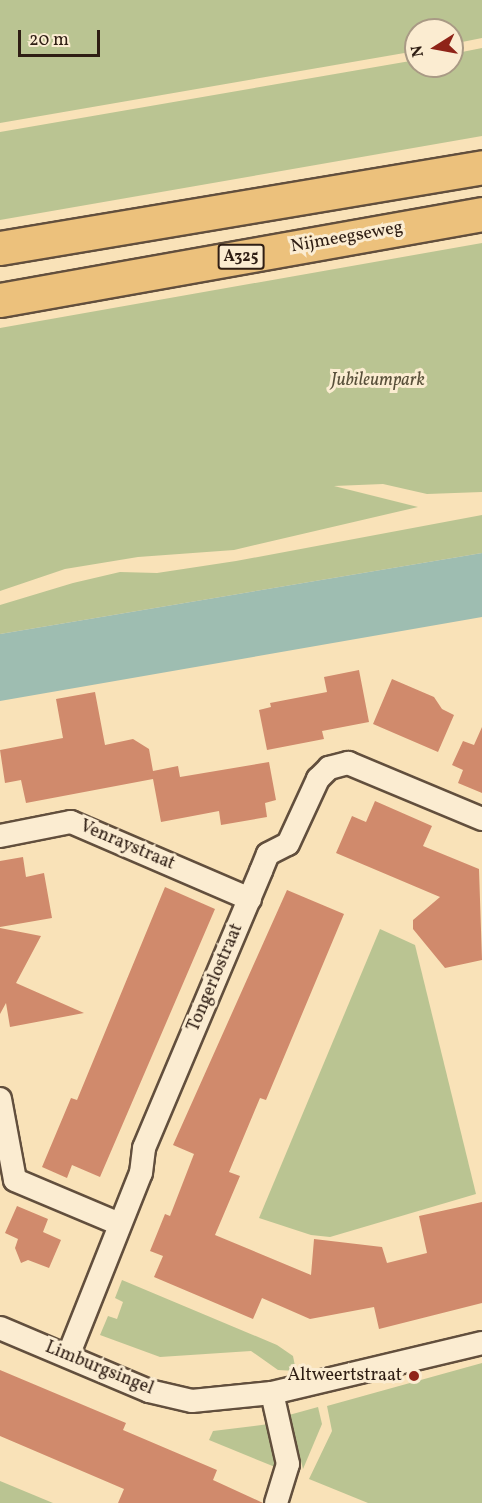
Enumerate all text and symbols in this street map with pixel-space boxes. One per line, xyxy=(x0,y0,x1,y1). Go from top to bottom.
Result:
scale bar xyxy=(21,18,104,56)
north arrow xyxy=(404,18,464,78)
text: 20 m xyxy=(29,28,69,53)
text: N xyxy=(406,43,430,59)
street label: Nijmeegseweg xyxy=(289,218,405,258)
road number: A325 xyxy=(217,244,265,270)
park label: Jubileumpark xyxy=(331,370,425,392)
street label: Venraystraat xyxy=(76,816,178,876)
street label: Tongerlostraat xyxy=(184,921,248,1035)
street label: Limburgsingel xyxy=(42,1337,156,1401)
place label: Altweertstraat xyxy=(287,1365,402,1387)
marker: Altweertstraat xyxy=(407,1369,421,1383)

